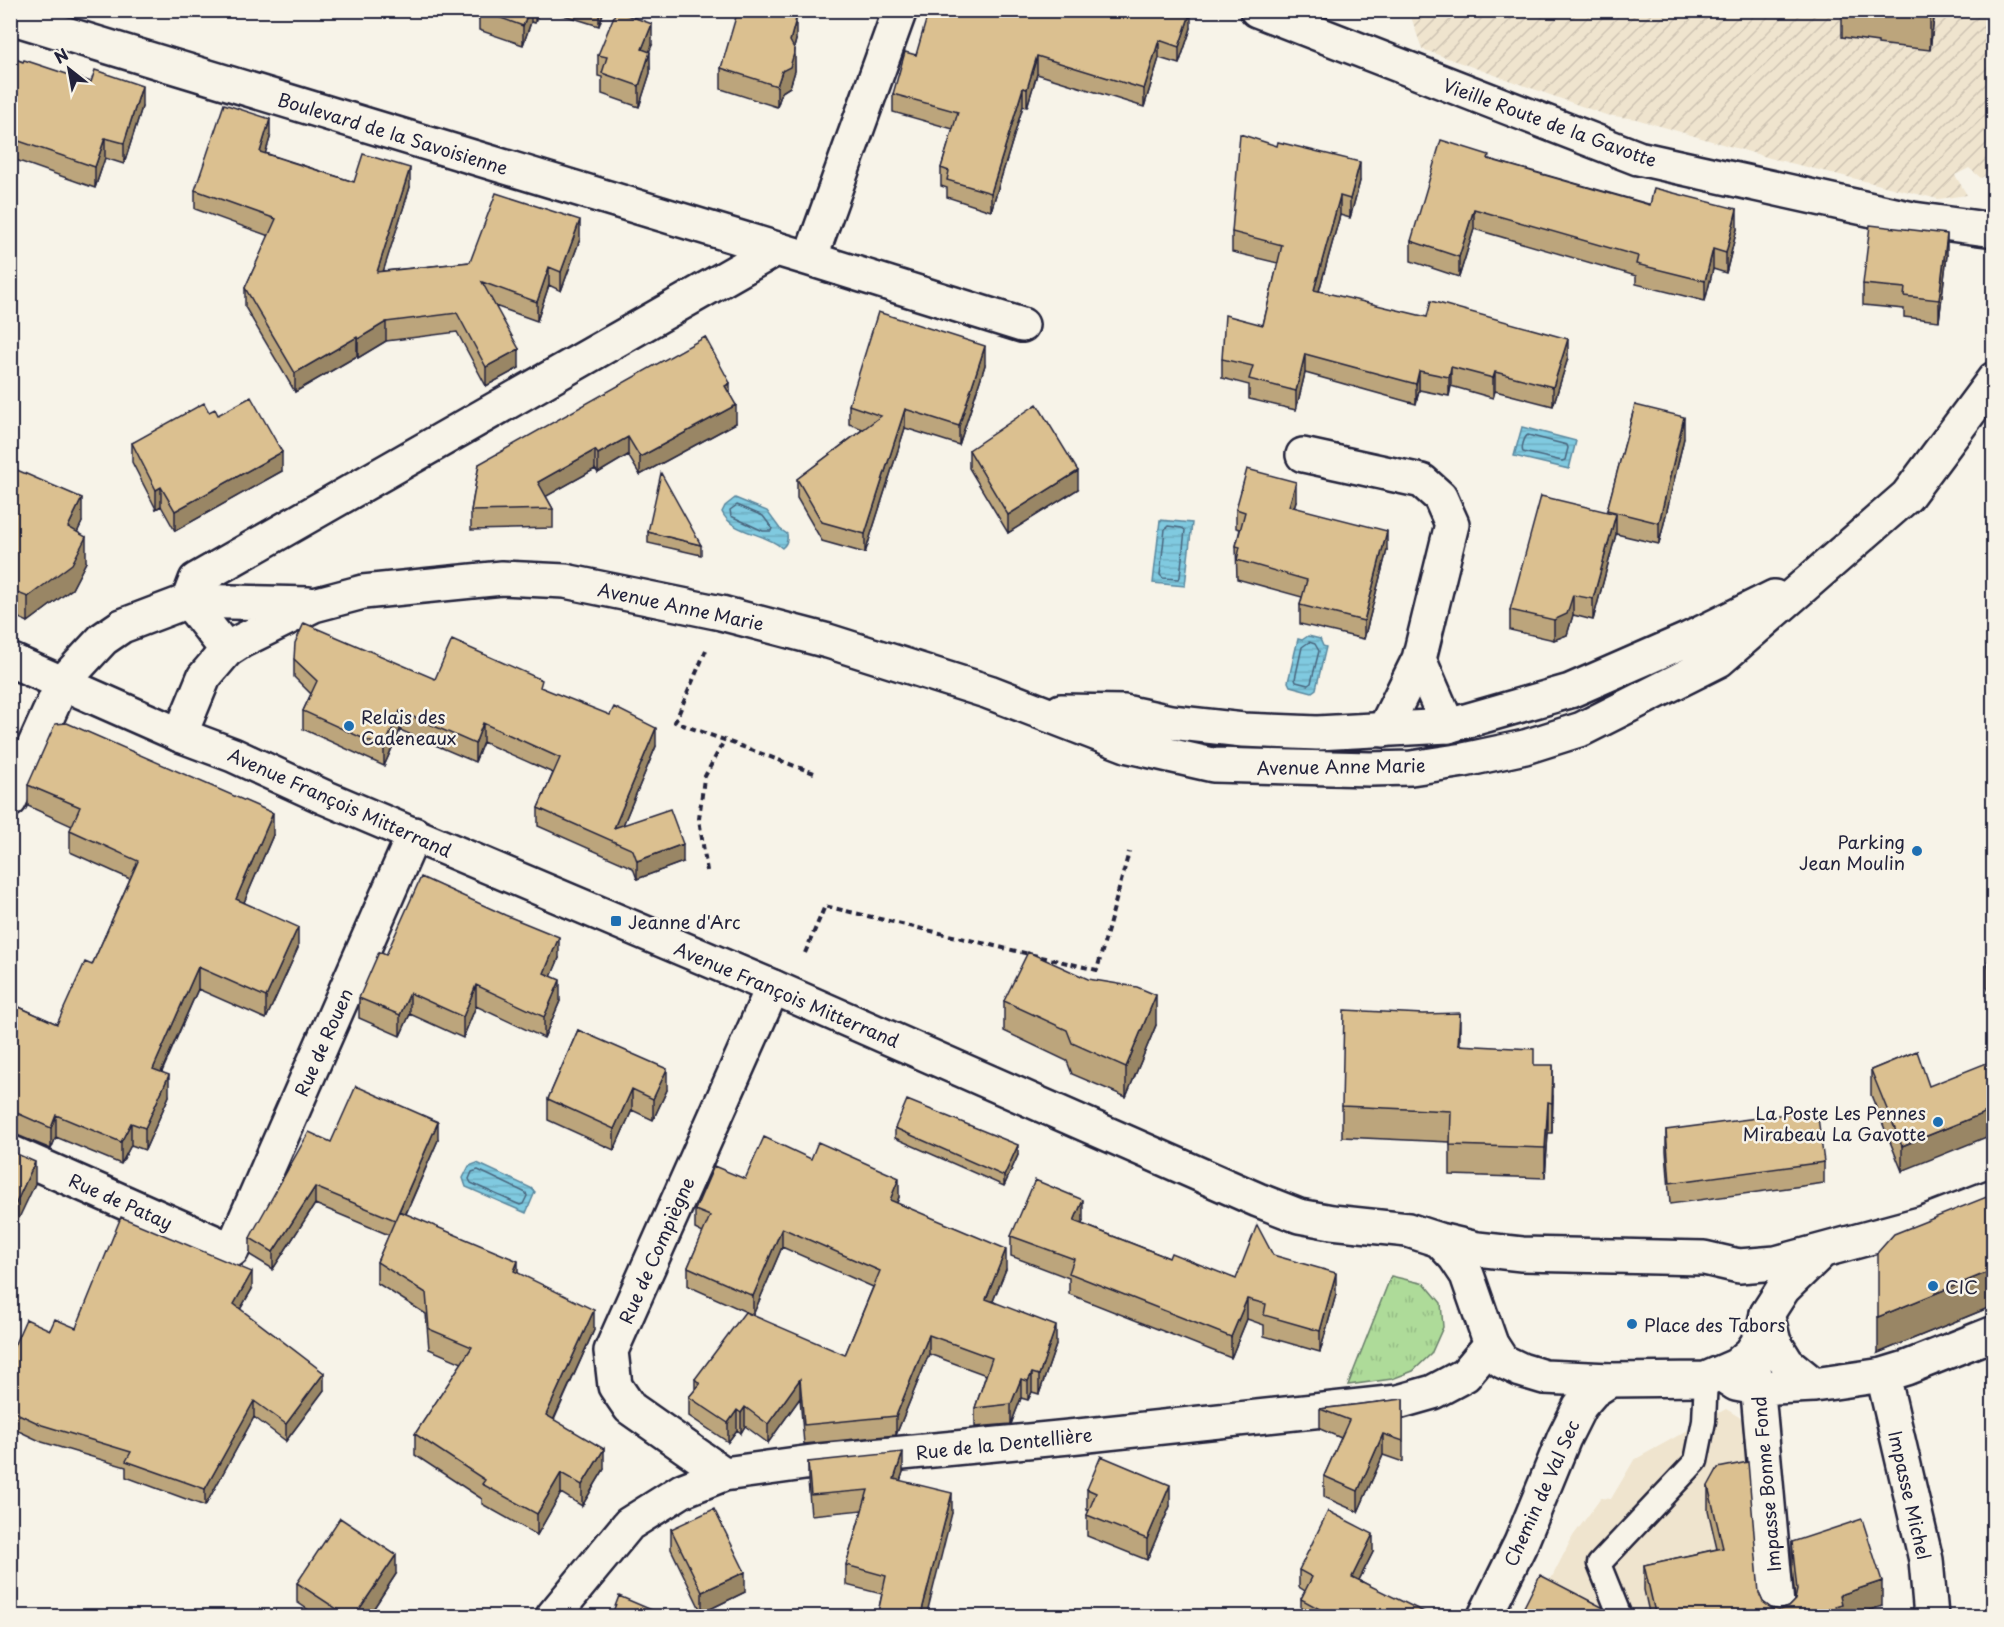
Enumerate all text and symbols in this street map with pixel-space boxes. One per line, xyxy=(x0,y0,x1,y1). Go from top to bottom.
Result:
north arrow xyxy=(39,39,99,99)
text: N xyxy=(49,42,72,69)
street label: Vieille Route de la Gavotte xyxy=(1439,71,1661,173)
street label: Boulevard de la Savoisienne xyxy=(275,85,512,181)
street label: Avenue Anne Marie xyxy=(596,575,766,637)
place label: Relais des Cadeneaux xyxy=(361,703,456,751)
marker: Relais des Cadeneaux xyxy=(342,719,356,733)
street label: Avenue François Mitterrand xyxy=(224,740,456,864)
street label: Avenue Anne Marie xyxy=(1256,751,1426,781)
place label: Parking Jean Moulin xyxy=(1799,828,1905,876)
marker: Parking Jean Moulin xyxy=(1910,844,1924,858)
place label: Jeanne d'Arc xyxy=(628,908,741,935)
marker: Jeanne d'Arc xyxy=(609,914,623,928)
street label: Avenue François Mitterrand xyxy=(670,934,904,1054)
street label: Rue de Rouen xyxy=(287,984,359,1100)
place label: La Poste Les Pennes Mirabeau La Gavotte xyxy=(1743,1099,1926,1147)
marker: La Poste Les Pennes Mirabeau La Gavotte xyxy=(1931,1115,1945,1129)
street label: Rue de Patay xyxy=(65,1166,177,1236)
street label: Rue de Compiègne xyxy=(611,1172,701,1328)
place label: CIC xyxy=(1945,1273,1978,1300)
marker: CIC xyxy=(1926,1279,1940,1293)
place label: Place des Tabors xyxy=(1644,1311,1785,1338)
marker: Place des Tabors xyxy=(1625,1317,1639,1331)
street label: Impasse Bonne Fond xyxy=(1745,1395,1787,1573)
street label: Chemin de Val Sec xyxy=(1497,1416,1585,1570)
street label: Rue de la Dentellière xyxy=(914,1420,1094,1466)
street label: Impasse Michel xyxy=(1882,1428,1938,1562)

